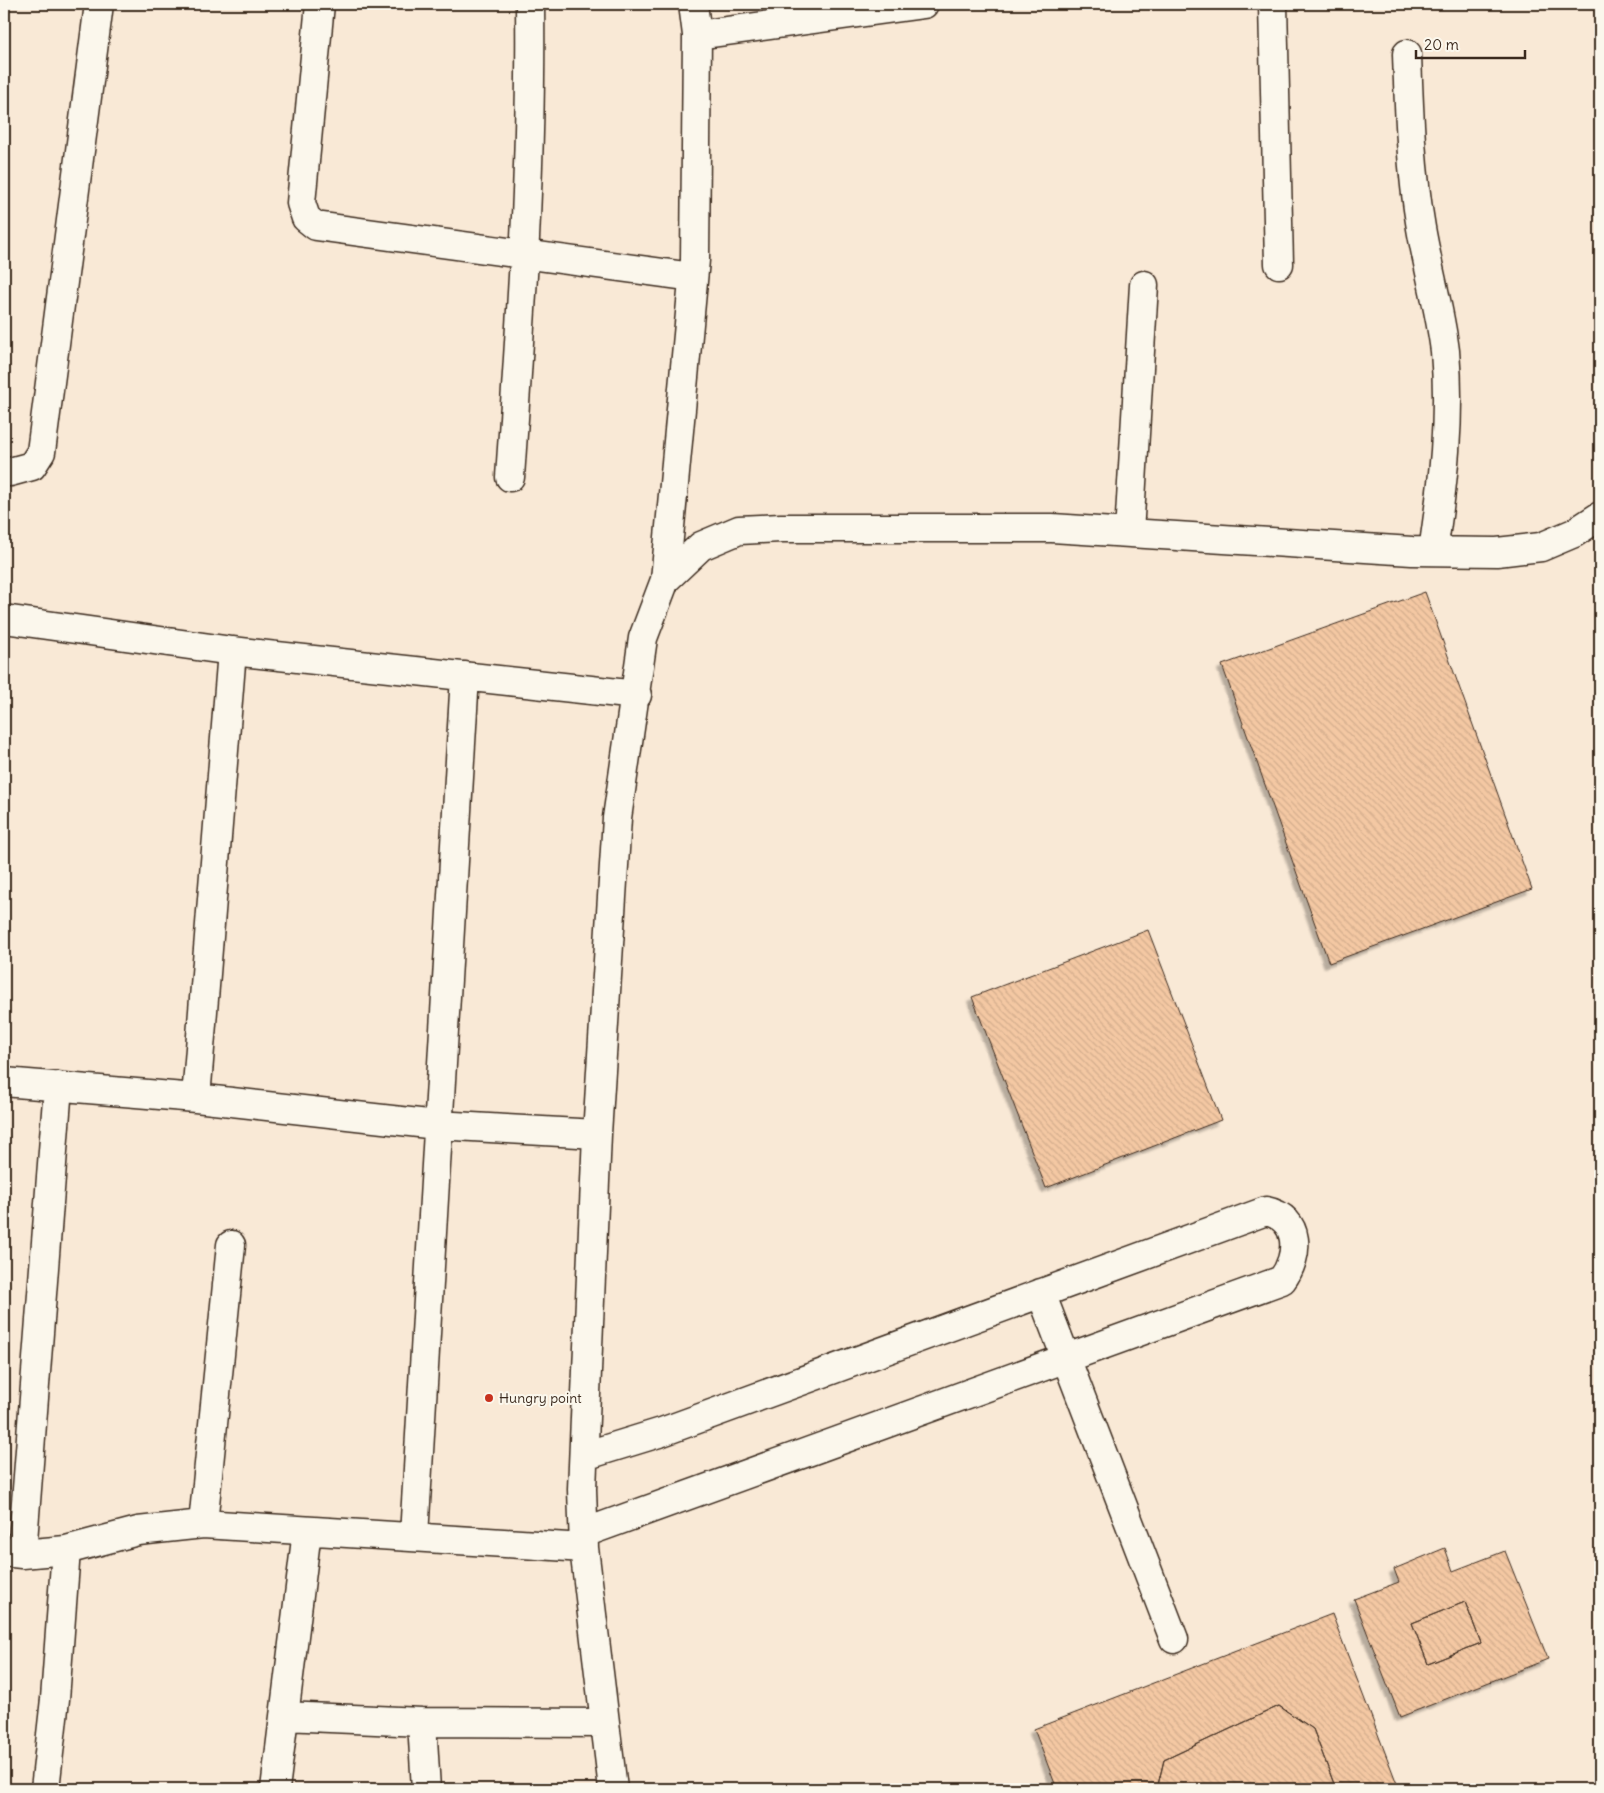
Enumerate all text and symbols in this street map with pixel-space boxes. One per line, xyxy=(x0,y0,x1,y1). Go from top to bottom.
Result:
scale bar xyxy=(1416,28,1525,60)
text: 20 m xyxy=(1424,35,1459,54)
place label: Hungry point xyxy=(499,1389,582,1407)
marker: Hungry point xyxy=(483,1392,495,1404)

